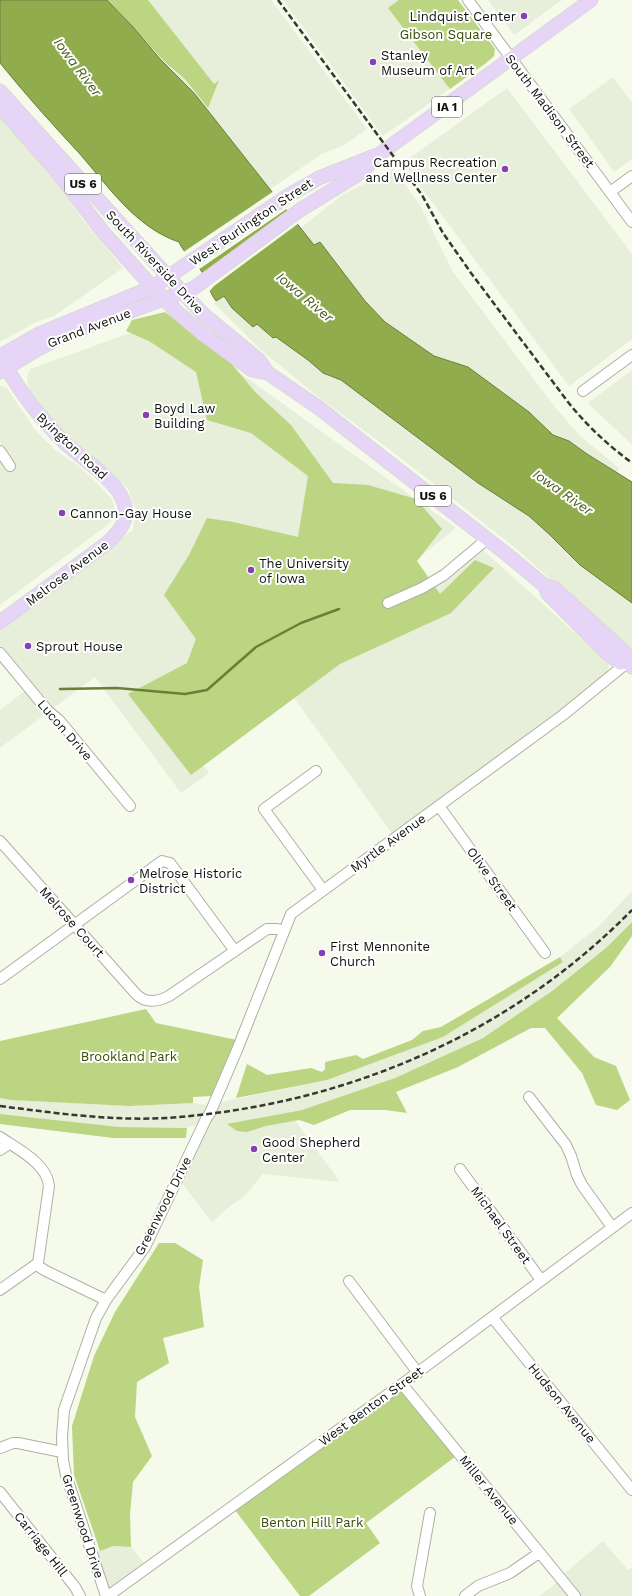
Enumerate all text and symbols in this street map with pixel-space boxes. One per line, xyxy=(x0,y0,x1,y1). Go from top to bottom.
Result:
place label: Lindquist Center xyxy=(410,9,516,24)
marker: Lindquist Center xyxy=(519,11,529,21)
park label: Gibson Square xyxy=(400,27,492,42)
water label: Iowa River xyxy=(51,35,106,100)
place label: Stanley Museum of Art xyxy=(381,48,475,78)
street label: South Madison Street xyxy=(502,51,598,171)
marker: Stanley Museum of Art xyxy=(368,57,378,67)
road number: IA 1 xyxy=(432,97,462,117)
place label: Campus Recreation and Wellness Center xyxy=(366,155,497,185)
marker: Campus Recreation and Wellness Center xyxy=(500,164,510,174)
road number: US 6 xyxy=(65,174,101,194)
street label: West Burlington Street xyxy=(187,175,316,269)
street label: South Riverside Drive xyxy=(103,207,207,317)
water label: Iowa River xyxy=(273,269,337,326)
street label: Grand Avenue xyxy=(45,305,133,351)
place label: Boyd Law Building xyxy=(154,401,215,431)
street label: Byington Road xyxy=(34,409,110,483)
marker: Boyd Law Building xyxy=(141,410,151,420)
water label: Iowa River xyxy=(530,466,596,519)
road number: US 6 xyxy=(415,486,451,506)
place label: Cannon-Gay House xyxy=(70,506,192,521)
marker: Cannon-Gay House xyxy=(57,508,67,518)
street label: Melrose Avenue xyxy=(23,537,111,609)
place label: The University of Iowa xyxy=(259,556,349,586)
marker: The University of Iowa xyxy=(246,565,256,575)
place label: Sprout House xyxy=(36,639,123,654)
marker: Sprout House xyxy=(23,641,33,651)
street label: Lucon Drive xyxy=(35,697,95,763)
street label: Myrtle Avenue xyxy=(347,811,429,875)
street label: Olive Street xyxy=(464,844,520,914)
place label: Melrose Historic District xyxy=(139,866,242,896)
marker: Melrose Historic District xyxy=(126,875,136,885)
street label: Melrose Court xyxy=(37,884,108,961)
place label: First Mennonite Church xyxy=(330,939,430,969)
marker: First Mennonite Church xyxy=(317,948,327,958)
park label: Brookland Park xyxy=(81,1049,178,1064)
place label: Good Shepherd Center xyxy=(262,1135,360,1165)
marker: Good Shepherd Center xyxy=(249,1144,259,1154)
street label: Greenwood Drive xyxy=(132,1154,194,1258)
street label: Michael Street xyxy=(468,1183,534,1267)
street label: Hudson Avenue xyxy=(525,1360,599,1446)
street label: West Benton Street xyxy=(316,1363,426,1449)
street label: Miller Avenue xyxy=(456,1452,522,1528)
street label: Greenwood Drive xyxy=(59,1472,107,1580)
street label: Carriage Hill xyxy=(11,1509,71,1579)
park label: Benton Hill Park xyxy=(261,1515,364,1530)

